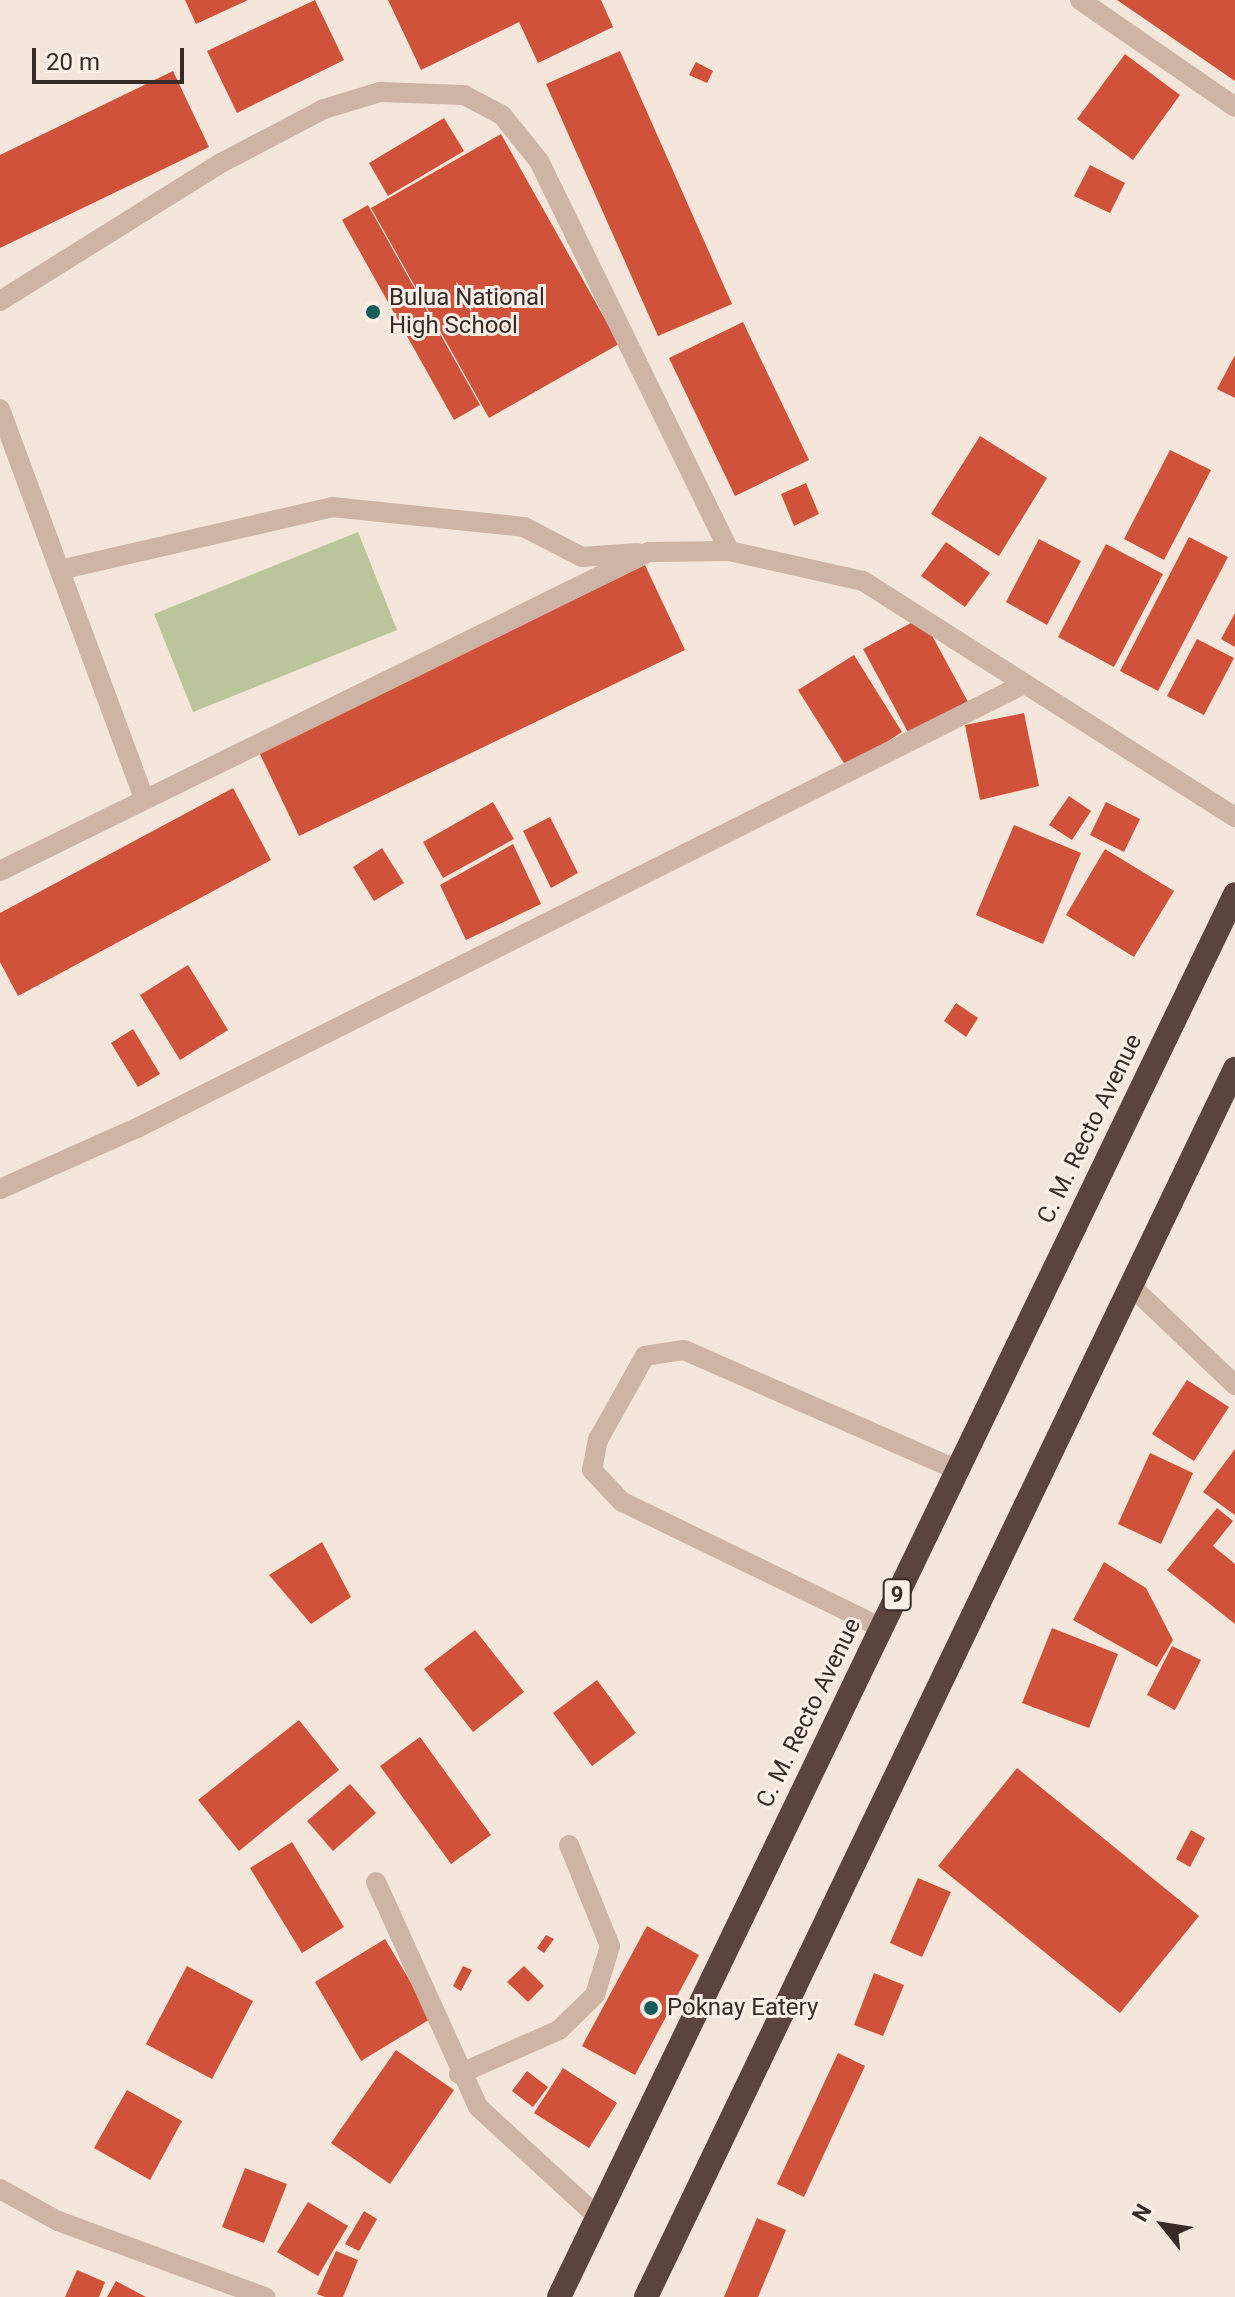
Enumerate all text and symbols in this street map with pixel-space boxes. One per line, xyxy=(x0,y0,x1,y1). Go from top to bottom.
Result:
scale bar xyxy=(36,32,188,82)
text: 20 m xyxy=(46,48,100,76)
place label: Bulua National High School xyxy=(389,284,545,340)
marker: Bulua National High School xyxy=(364,303,382,321)
street label: C. M. Recto Avenue xyxy=(1032,1030,1148,1228)
road number: 9 xyxy=(881,1577,913,1613)
street label: C. M. Recto Avenue xyxy=(751,1614,867,1812)
place label: Poknay Eatery xyxy=(667,1994,818,2022)
marker: Poknay Eatery xyxy=(642,1999,660,2017)
north arrow xyxy=(1123,2185,1203,2265)
text: N xyxy=(1127,2200,1156,2226)

